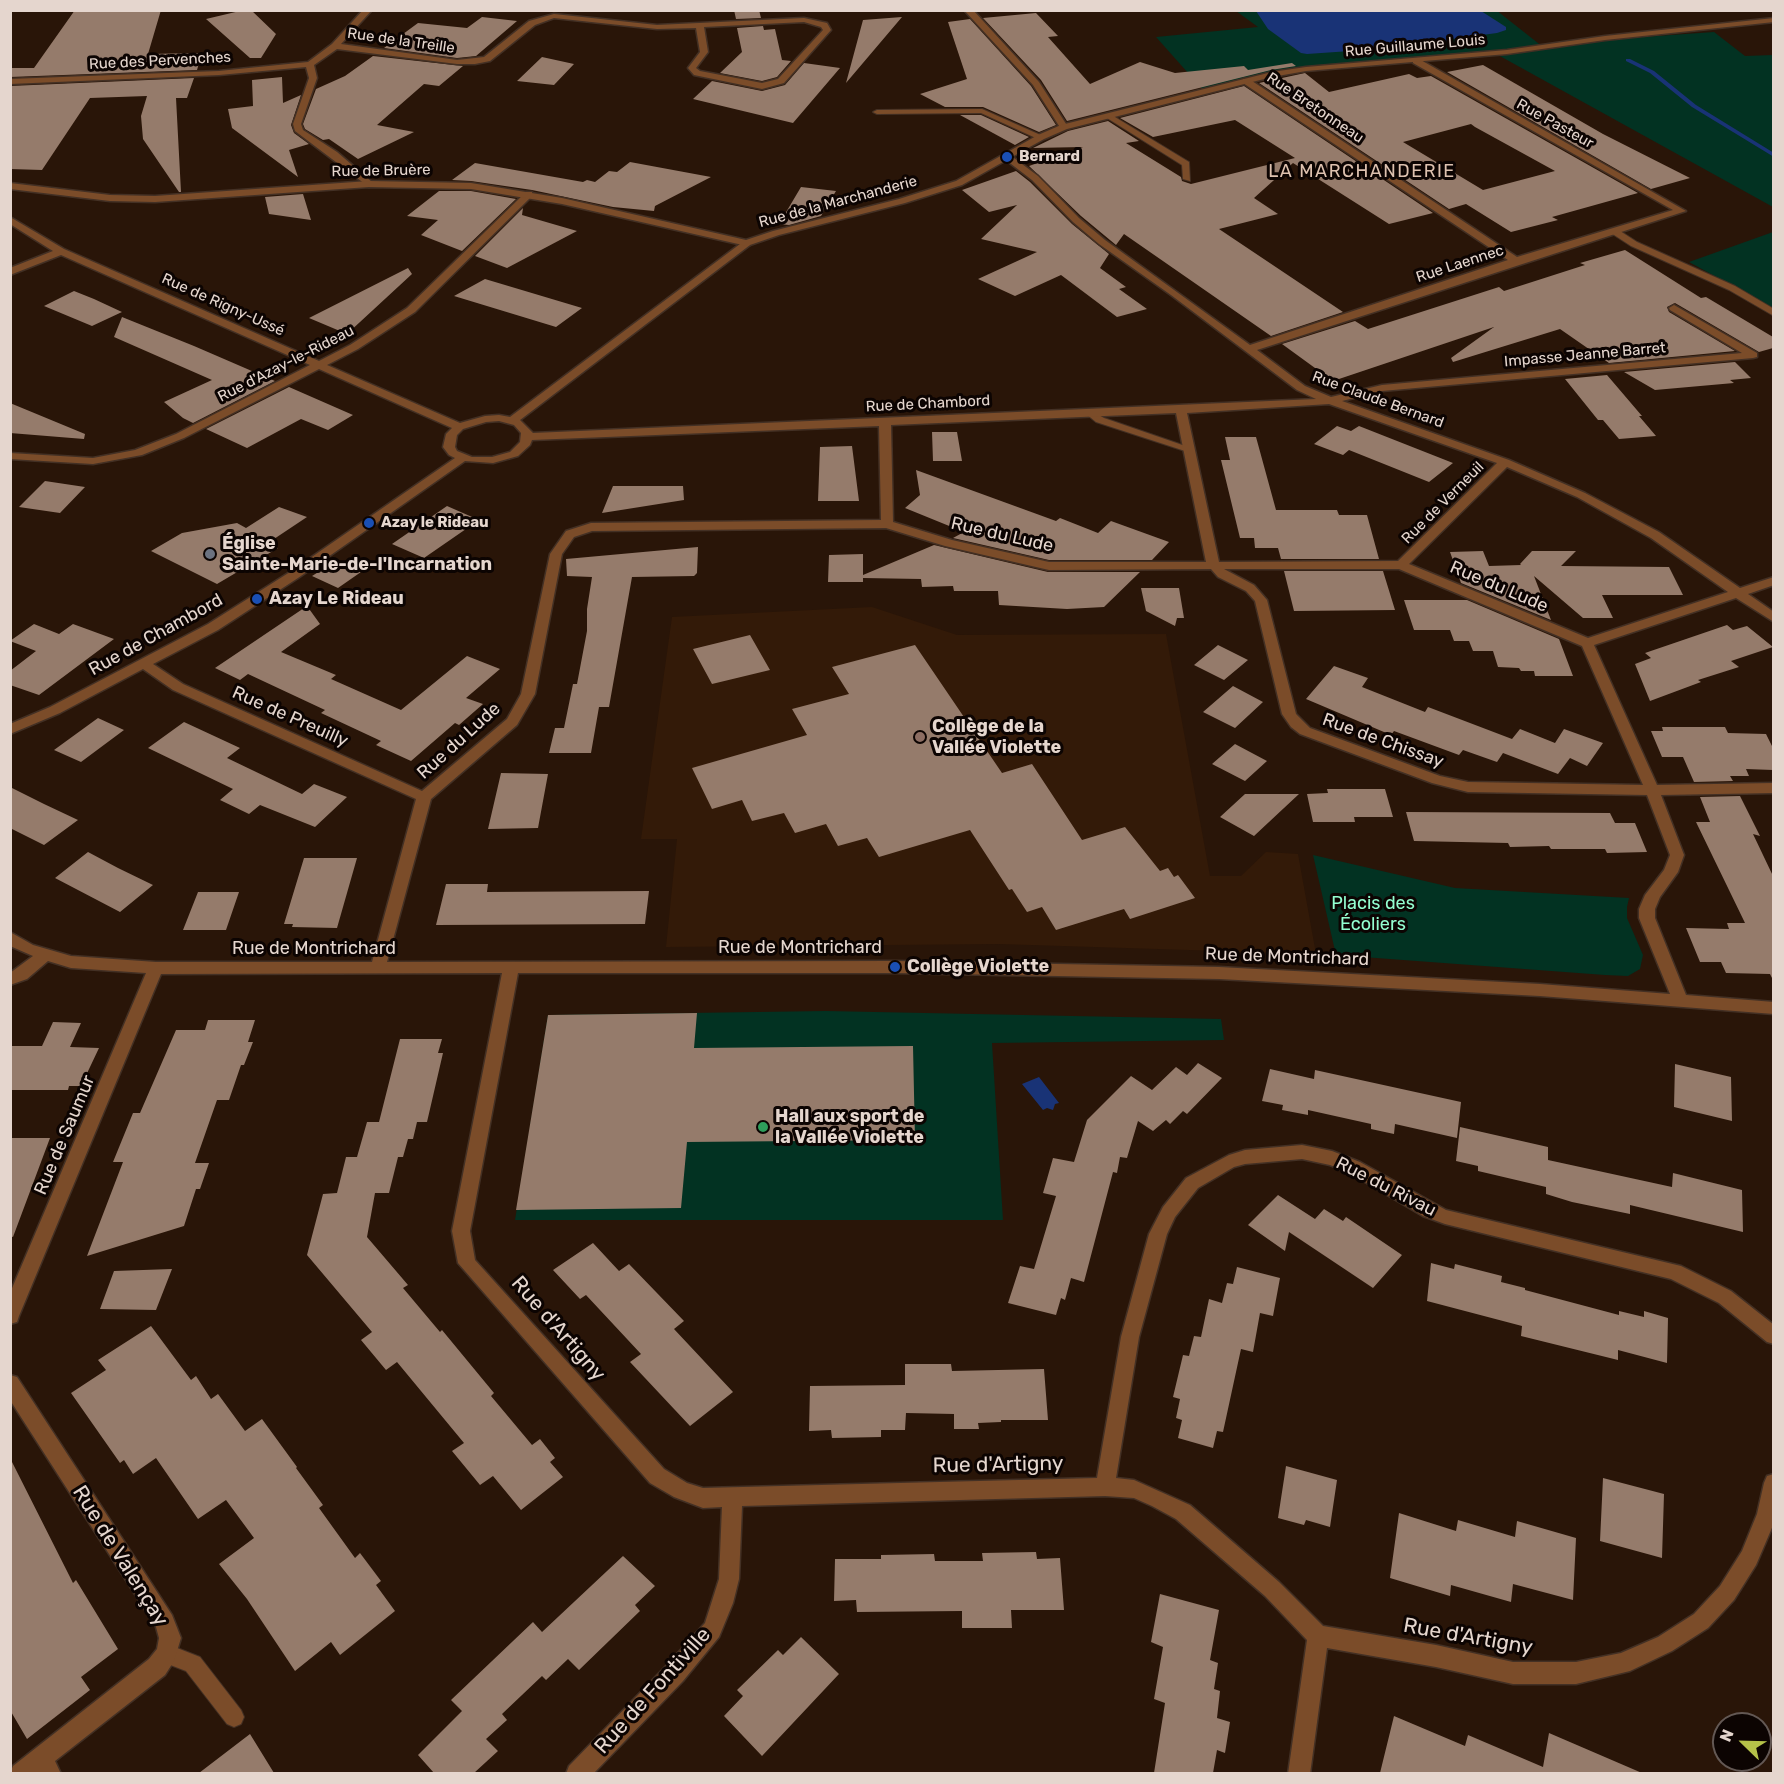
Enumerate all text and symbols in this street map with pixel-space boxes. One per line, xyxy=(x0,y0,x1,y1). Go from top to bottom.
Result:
street label: Rue de la Treille xyxy=(346,25,456,57)
street label: Rue Guillaume Louis xyxy=(1344,31,1486,61)
street label: Rue des Pervenches xyxy=(89,48,231,74)
street label: Rue Bretonneau xyxy=(1263,69,1367,147)
street label: Rue Pasteur xyxy=(1513,95,1597,153)
place label: Bernard xyxy=(1019,148,1080,166)
marker: Bernard xyxy=(1000,150,1014,164)
street label: Rue de Bruère xyxy=(331,161,431,181)
district label: LA MARCHANDERIE xyxy=(1268,161,1456,183)
street label: Rue de la Marchanderie xyxy=(757,172,919,232)
street label: Rue Laennec xyxy=(1414,241,1506,287)
street label: Rue de Rigny-Ussé xyxy=(159,270,287,340)
street label: Rue d'Azay-le-Rideau xyxy=(215,322,357,406)
street label: Impasse Jeanne Barret xyxy=(1503,339,1667,371)
street label: Rue Claude Bernard xyxy=(1310,368,1446,432)
street label: Rue de Chambord xyxy=(865,392,991,416)
street label: Rue de Verneuil xyxy=(1398,458,1488,548)
street label: Rue du Lude xyxy=(949,513,1055,557)
place label: Azay le Rideau xyxy=(381,514,489,532)
marker: Azay le Rideau xyxy=(362,516,376,530)
place label: Église Sainte-Marie-de-l'Incarnation xyxy=(222,533,492,576)
marker: Église Sainte-Marie-de-l'Incarnation xyxy=(203,547,217,561)
street label: Rue du Lude xyxy=(1447,557,1551,617)
place label: Azay Le Rideau xyxy=(269,588,404,610)
street label: Rue de Chambord xyxy=(85,589,227,681)
marker: Azay Le Rideau xyxy=(250,592,264,606)
street label: Rue de Preuilly xyxy=(229,682,351,752)
street label: Rue du Lude xyxy=(413,698,505,784)
street label: Rue de Chissay xyxy=(1319,709,1447,773)
place label: Collège de la Vallée Violette xyxy=(932,716,1061,758)
marker: Collège de la Vallée Violette xyxy=(913,730,927,744)
park label: Placis des Écoliers xyxy=(1331,893,1415,936)
street label: Rue de Montrichard xyxy=(718,937,882,959)
street label: Rue de Montrichard xyxy=(232,938,396,960)
street label: Rue de Montrichard xyxy=(1205,943,1369,971)
place label: Collège Violette xyxy=(907,956,1049,978)
marker: Collège Violette xyxy=(888,960,902,974)
street label: Rue de Saumur xyxy=(30,1072,100,1198)
place label: Hall aux sport de la Vallée Violette xyxy=(775,1106,925,1148)
marker: Hall aux sport de la Vallée Violette xyxy=(756,1120,770,1134)
street label: Rue du Rivau xyxy=(1332,1152,1440,1222)
street label: Rue d'Artigny xyxy=(506,1271,610,1387)
street label: Rue d'Artigny xyxy=(932,1451,1064,1479)
street label: Rue de Valençay xyxy=(67,1481,173,1631)
street label: Rue d'Artigny xyxy=(1401,1613,1535,1661)
street label: Rue de Fontiville xyxy=(590,1623,716,1759)
north arrow xyxy=(1712,1712,1772,1772)
text: N xyxy=(1716,1727,1738,1745)

